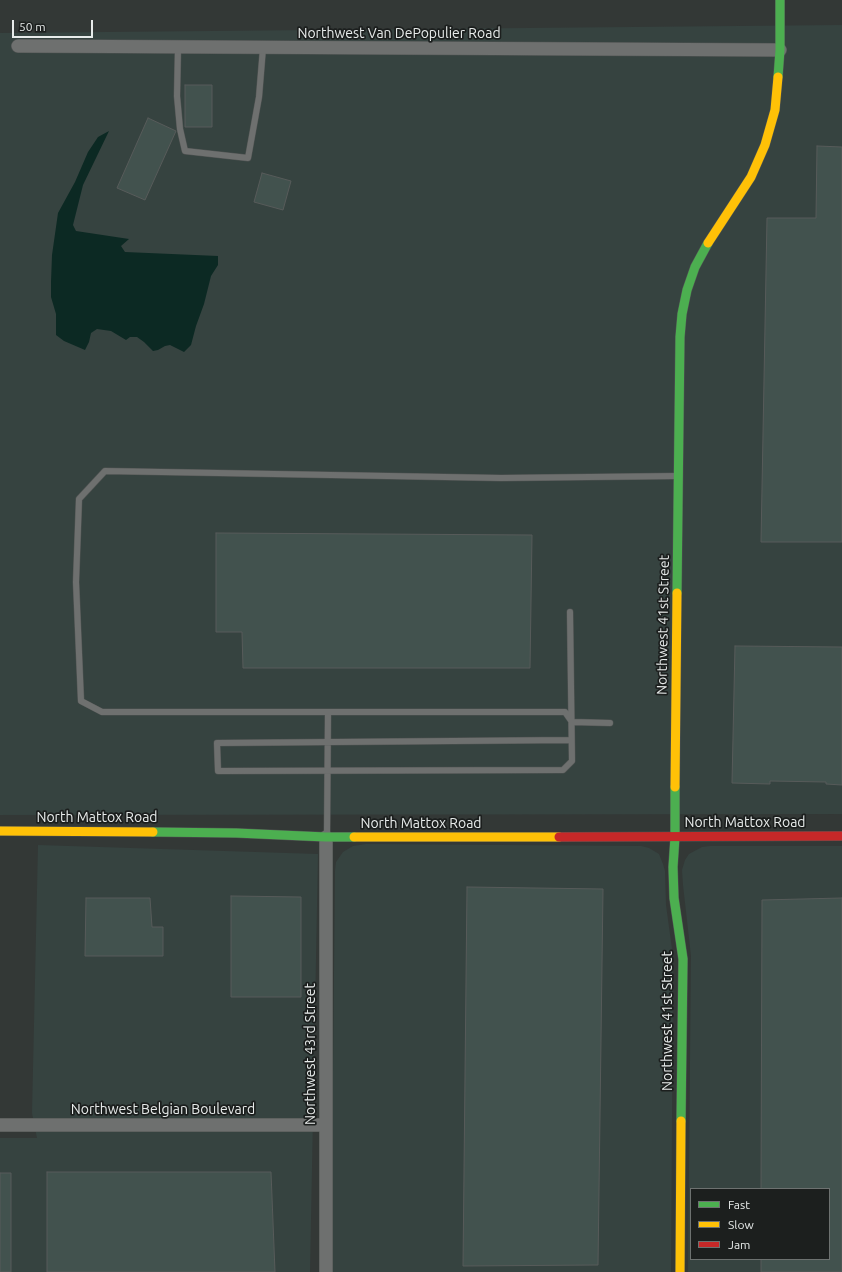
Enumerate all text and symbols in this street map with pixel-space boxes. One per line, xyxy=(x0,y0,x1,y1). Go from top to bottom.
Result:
scale bar xyxy=(14,12,95,38)
text: 50 m xyxy=(19,20,46,33)
street label: Northwest Van DePopulier Road xyxy=(297,25,501,41)
street label: Northwest 41st Street xyxy=(653,555,673,695)
street label: North Mattox Road xyxy=(36,809,158,825)
street label: North Mattox Road xyxy=(684,814,806,830)
street label: North Mattox Road xyxy=(360,815,482,831)
street label: Northwest 41st Street xyxy=(659,951,675,1091)
street label: Northwest 43rd Street xyxy=(302,983,318,1125)
street label: Northwest Belgian Boulevard xyxy=(71,1101,255,1117)
legend xyxy=(690,1188,830,1260)
text: Fast xyxy=(728,1198,750,1211)
text: Slow xyxy=(728,1218,754,1231)
text: Jam xyxy=(728,1238,750,1251)

